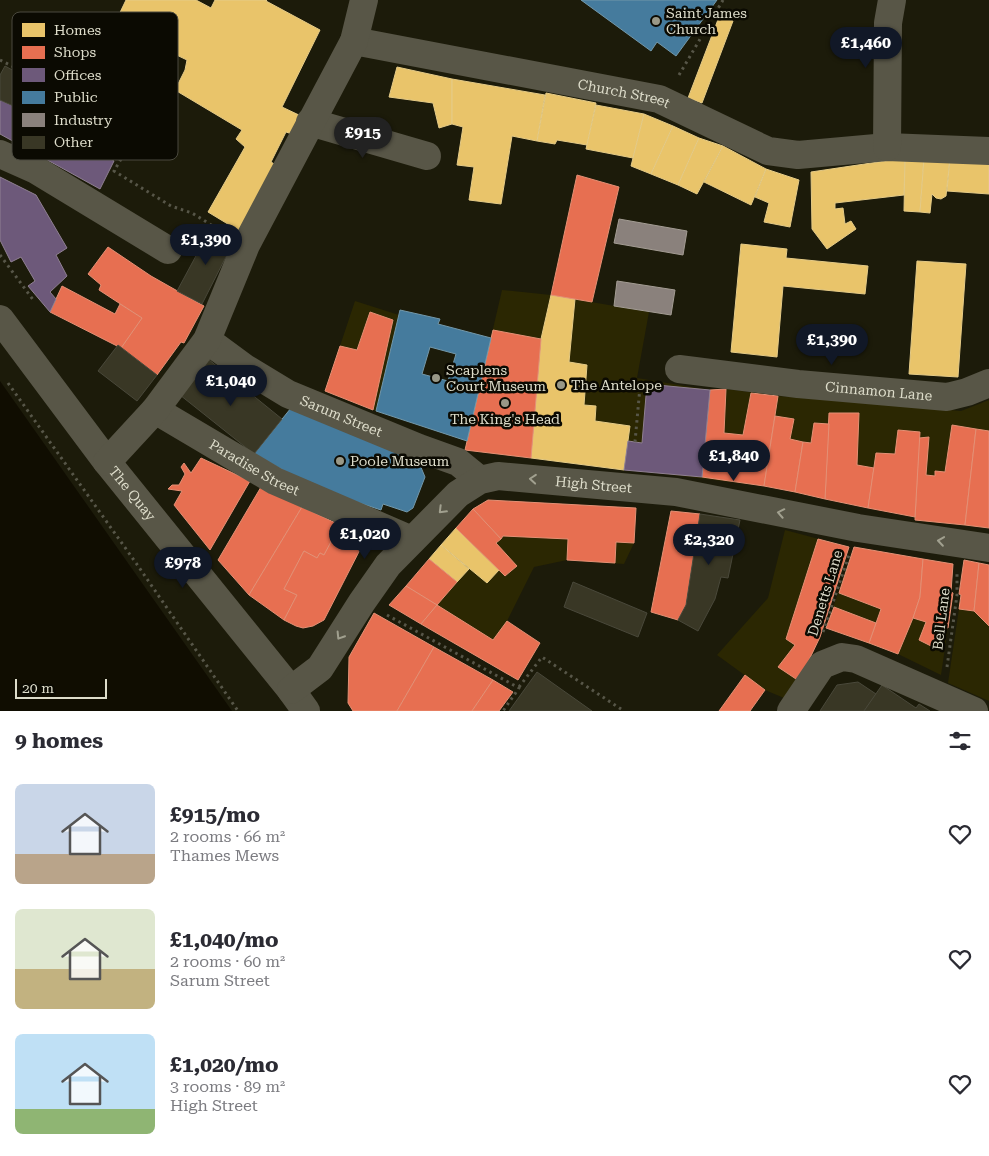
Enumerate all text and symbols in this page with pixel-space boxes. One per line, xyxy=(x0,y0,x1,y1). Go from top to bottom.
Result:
place label: Saint James Church xyxy=(666,5,747,37)
legend xyxy=(12,12,178,160)
marker: Saint James Church xyxy=(650,15,662,27)
text: Homes xyxy=(54,22,102,38)
pin: £1,460 xyxy=(825,27,907,69)
text: £1,460 xyxy=(841,33,891,52)
text: Shops xyxy=(54,44,97,60)
text: Offices xyxy=(54,67,102,83)
street label: Church Street xyxy=(577,76,673,111)
text: Public xyxy=(54,89,98,105)
text: Industry xyxy=(54,112,113,128)
pin: £915 xyxy=(333,116,393,159)
text: £915 xyxy=(345,123,381,142)
text: Other xyxy=(54,134,93,150)
pin: £1,390 xyxy=(165,224,247,266)
text: £1,390 xyxy=(181,230,231,249)
pin: £1,390 xyxy=(791,324,873,366)
text: £1,390 xyxy=(807,330,857,349)
place label: Scaplens Court Museum xyxy=(446,362,546,394)
pin: £1,040 xyxy=(190,364,272,407)
text: £1,040 xyxy=(206,371,256,390)
marker: Scaplens Court Museum xyxy=(430,372,442,384)
place label: The Antelope xyxy=(571,377,662,393)
street label: Cinnamon Lane xyxy=(825,378,933,404)
marker: The Antelope xyxy=(555,379,567,391)
street label: Sarum Street xyxy=(298,392,385,440)
marker: The King's Head xyxy=(499,397,511,409)
place label: The King's Head xyxy=(450,411,560,427)
street label: Paradise Street xyxy=(206,436,302,499)
pin: £1,840 xyxy=(693,440,775,482)
text: £1,840 xyxy=(709,446,759,465)
place label: Poole Museum xyxy=(350,453,449,469)
marker: Poole Museum xyxy=(334,455,346,467)
street label: The Quay xyxy=(106,463,159,524)
one-way arrow xyxy=(529,473,537,484)
street label: High Street xyxy=(555,473,633,496)
one-way arrow xyxy=(439,505,448,514)
one-way arrow xyxy=(776,508,785,519)
pin: £1,020 xyxy=(324,518,406,560)
text: £1,020 xyxy=(340,524,390,543)
pin: £2,320 xyxy=(668,524,750,566)
text: £2,320 xyxy=(684,530,734,549)
one-way arrow xyxy=(936,536,944,547)
pin: £978 xyxy=(153,546,213,589)
street label: Denetts Lane xyxy=(804,548,846,638)
text: £978 xyxy=(165,553,201,572)
street label: Bell Lane xyxy=(929,587,953,651)
one-way arrow xyxy=(337,631,347,640)
scale bar xyxy=(15,676,108,699)
text: 20 m xyxy=(22,680,54,696)
icon: filters xyxy=(946,727,974,755)
text: 9 homes xyxy=(15,729,103,753)
text: £915/mo xyxy=(170,803,260,827)
icon: home xyxy=(55,804,115,864)
icon: heart xyxy=(946,820,974,848)
text: 2 rooms · 66 m² xyxy=(170,827,285,846)
text: Thames Mews xyxy=(170,846,279,865)
text: £1,040/mo xyxy=(170,928,279,952)
icon: home xyxy=(55,929,115,989)
icon: heart xyxy=(946,945,974,973)
text: 2 rooms · 60 m² xyxy=(170,952,285,971)
text: Sarum Street xyxy=(170,971,270,990)
text: £1,020/mo xyxy=(170,1053,279,1077)
icon: home xyxy=(55,1054,115,1114)
icon: heart xyxy=(946,1070,974,1098)
text: 3 rooms · 89 m² xyxy=(170,1077,285,1096)
text: High Street xyxy=(170,1096,258,1115)

